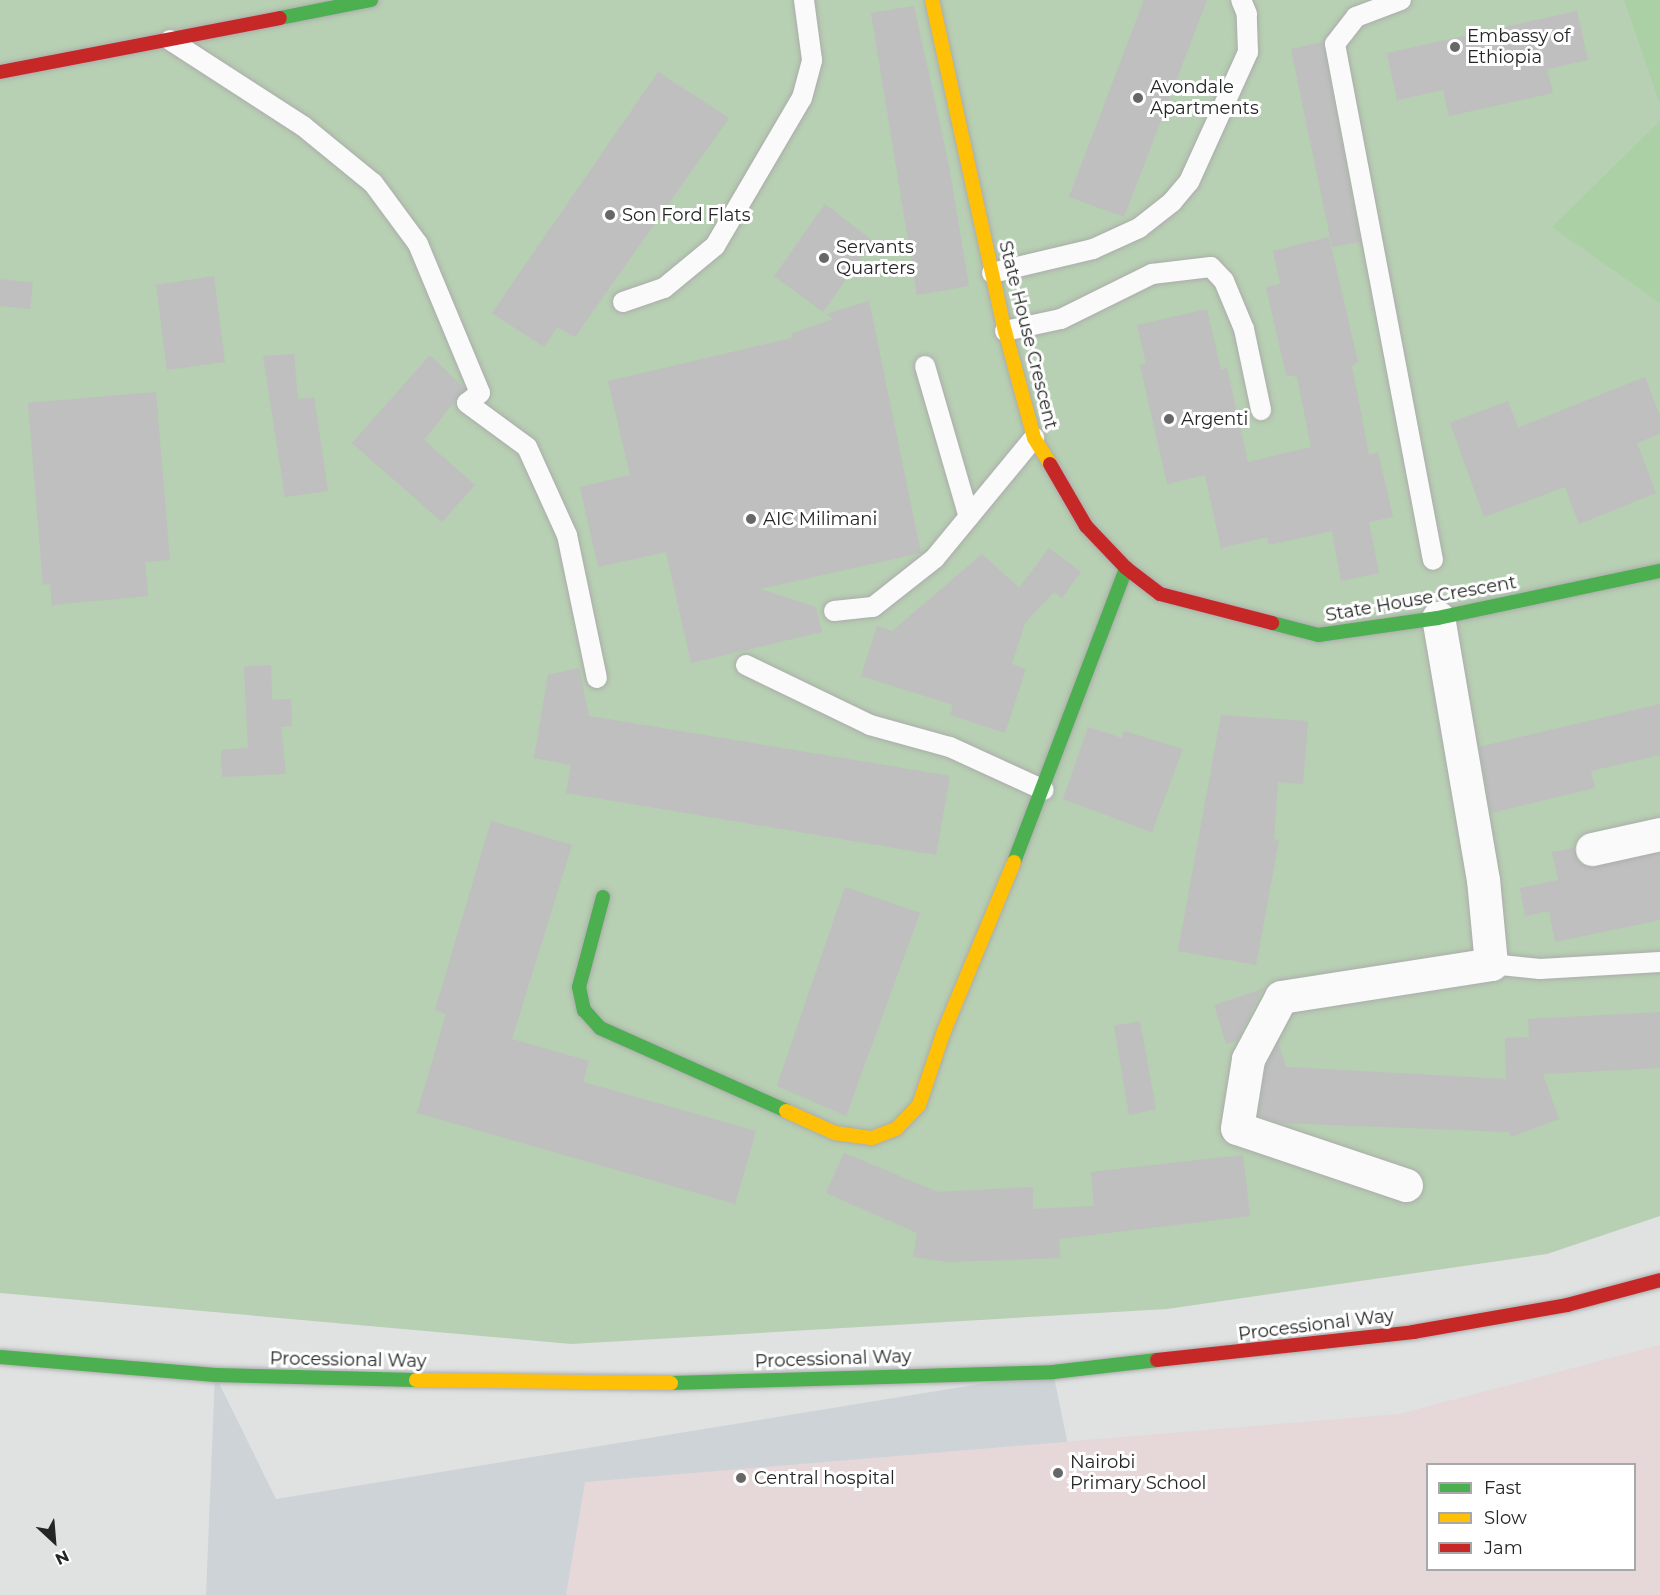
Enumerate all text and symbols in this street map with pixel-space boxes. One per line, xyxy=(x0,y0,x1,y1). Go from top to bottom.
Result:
place label: Embassy of Ethiopia xyxy=(1467,26,1570,68)
marker: Embassy of Ethiopia xyxy=(1448,40,1462,54)
place label: Avondale Apartments xyxy=(1150,77,1259,119)
marker: Avondale Apartments xyxy=(1131,91,1145,105)
place label: Son Ford Flats xyxy=(622,204,750,226)
marker: Son Ford Flats xyxy=(603,208,617,222)
place label: Servants Quarters xyxy=(836,237,915,280)
street label: State House Crescent xyxy=(994,239,1062,431)
marker: Servants Quarters xyxy=(817,251,831,265)
place label: Argenti xyxy=(1181,408,1248,430)
marker: Argenti xyxy=(1162,412,1176,426)
place label: AIC Milimani xyxy=(763,508,877,530)
marker: AIC Milimani xyxy=(744,512,758,526)
street label: State House Crescent xyxy=(1324,572,1518,626)
street label: Processional Way xyxy=(1237,1305,1395,1345)
street label: Processional Way xyxy=(754,1345,912,1373)
street label: Processional Way xyxy=(269,1348,427,1372)
place label: Nairobi Primary School xyxy=(1070,1452,1206,1494)
legend xyxy=(1426,1463,1636,1571)
marker: Nairobi Primary School xyxy=(1051,1466,1065,1480)
place label: Central hospital xyxy=(754,1467,895,1489)
marker: Central hospital xyxy=(732,1469,750,1487)
text: Fast xyxy=(1484,1477,1522,1499)
text: Slow xyxy=(1484,1507,1527,1529)
north arrow xyxy=(24,1511,84,1571)
text: Jam xyxy=(1484,1537,1523,1559)
text: N xyxy=(52,1546,72,1569)

